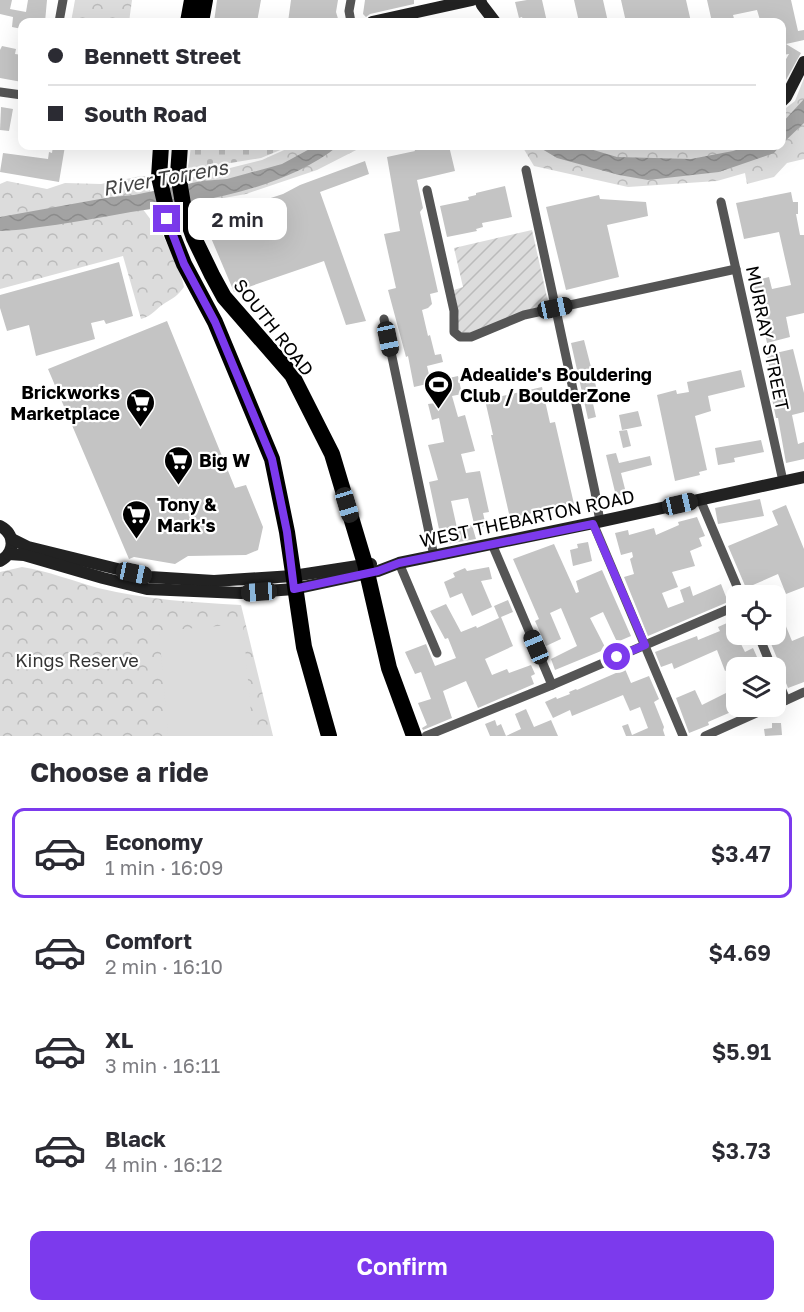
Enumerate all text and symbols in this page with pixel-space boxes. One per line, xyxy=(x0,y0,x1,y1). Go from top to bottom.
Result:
text: Bennett Street xyxy=(84,42,241,69)
text: South Road xyxy=(84,100,207,127)
water label: River Torrens xyxy=(101,154,231,200)
callout: 2 min xyxy=(188,198,287,240)
route end xyxy=(153,205,180,232)
text: 2 min xyxy=(212,207,264,231)
street label: MURRAY STREET xyxy=(742,264,794,412)
street label: SOUTH ROAD xyxy=(229,274,319,380)
car xyxy=(536,295,574,321)
car xyxy=(375,320,401,358)
place label: Adealide's Bouldering Club / BoulderZone xyxy=(460,363,652,406)
sports icon: Adealide's Bouldering Club / BoulderZone xyxy=(423,368,455,410)
place label: Brickworks Marketplace xyxy=(10,381,120,424)
supermarket icon: Brickworks Marketplace xyxy=(125,386,157,428)
supermarket icon: Big W xyxy=(162,444,194,486)
place label: Big W xyxy=(199,449,250,471)
street label: WEST THEBARTON ROAD xyxy=(418,484,636,552)
car xyxy=(333,485,361,525)
car xyxy=(660,491,700,517)
place label: Tony & Mark's xyxy=(157,493,217,536)
supermarket icon: Tony & Mark's xyxy=(120,498,152,540)
car xyxy=(115,560,153,586)
car xyxy=(240,582,278,602)
map controls xyxy=(726,585,786,717)
button: locate xyxy=(726,585,786,645)
car xyxy=(521,627,551,667)
route start xyxy=(603,643,630,670)
park label: Kings Reserve xyxy=(15,649,139,671)
button: layers xyxy=(726,657,786,717)
text: Choose a ride xyxy=(30,756,209,788)
icon: car xyxy=(33,826,87,880)
text: Economy xyxy=(105,828,203,855)
text: $3.47 xyxy=(711,840,771,867)
text: 1 min · 16:09 xyxy=(105,855,223,879)
icon: car xyxy=(33,925,87,979)
text: Comfort xyxy=(105,927,192,954)
text: $4.69 xyxy=(708,939,771,966)
text: 2 min · 16:10 xyxy=(105,954,223,978)
icon: car xyxy=(33,1024,87,1078)
text: XL xyxy=(105,1026,133,1053)
text: $5.91 xyxy=(712,1038,771,1065)
text: 3 min · 16:11 xyxy=(105,1053,220,1077)
icon: car xyxy=(33,1123,87,1177)
text: Black xyxy=(105,1125,166,1152)
text: $3.73 xyxy=(711,1137,771,1164)
text: 4 min · 16:12 xyxy=(105,1152,223,1176)
button: Confirm xyxy=(30,1231,774,1300)

